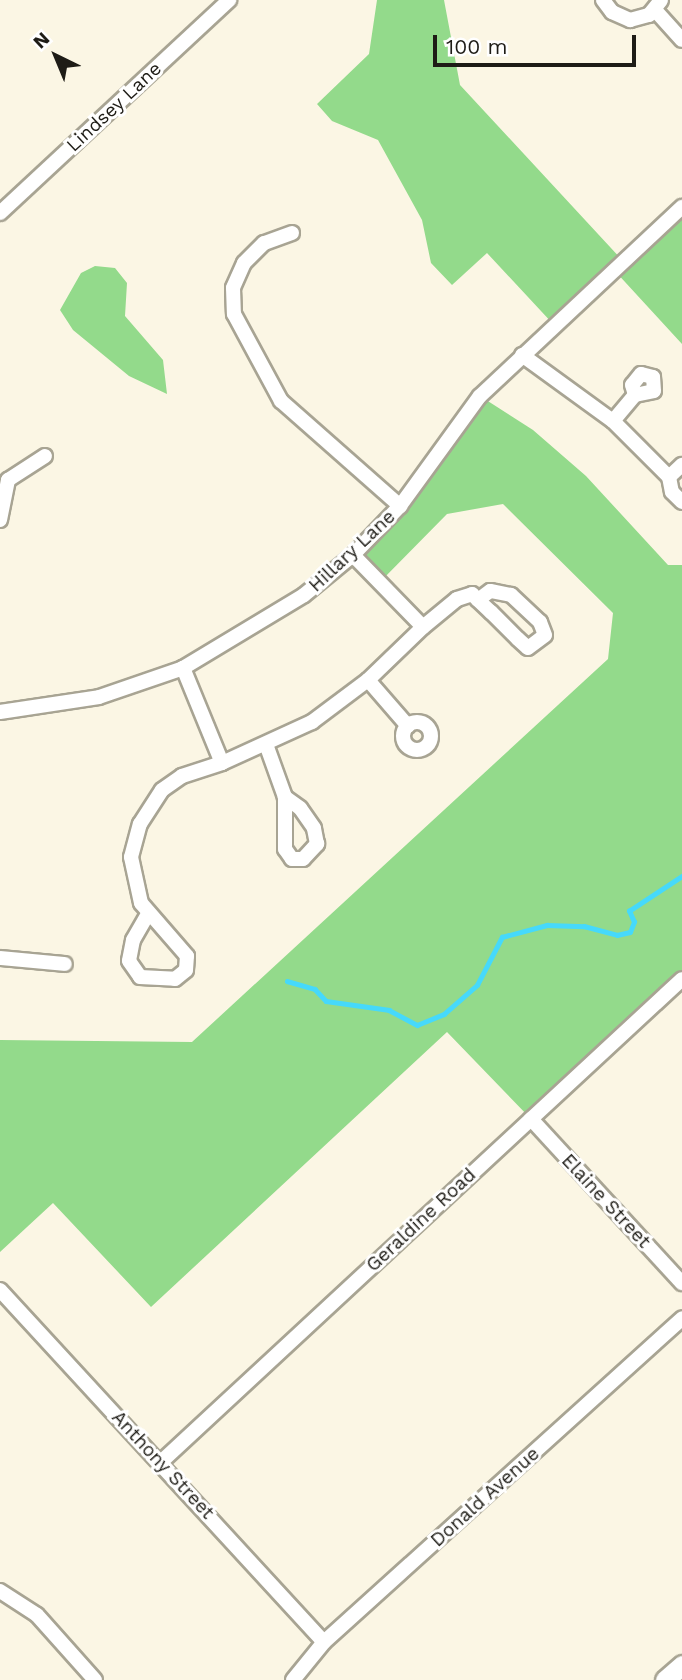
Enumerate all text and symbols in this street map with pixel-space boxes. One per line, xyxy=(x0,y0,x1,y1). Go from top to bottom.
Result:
north arrow xyxy=(21,21,91,91)
scale bar xyxy=(437,21,640,65)
text: N xyxy=(28,27,54,53)
text: 100 m xyxy=(446,34,508,59)
street label: Lindsey Lane xyxy=(62,57,166,157)
street label: Hillary Lane xyxy=(304,505,400,597)
street label: Elaine Street xyxy=(557,1149,655,1253)
street label: Geraldine Road xyxy=(362,1163,480,1277)
street label: Anthony Street xyxy=(107,1406,219,1524)
street label: Donald Avenue xyxy=(426,1442,544,1552)

